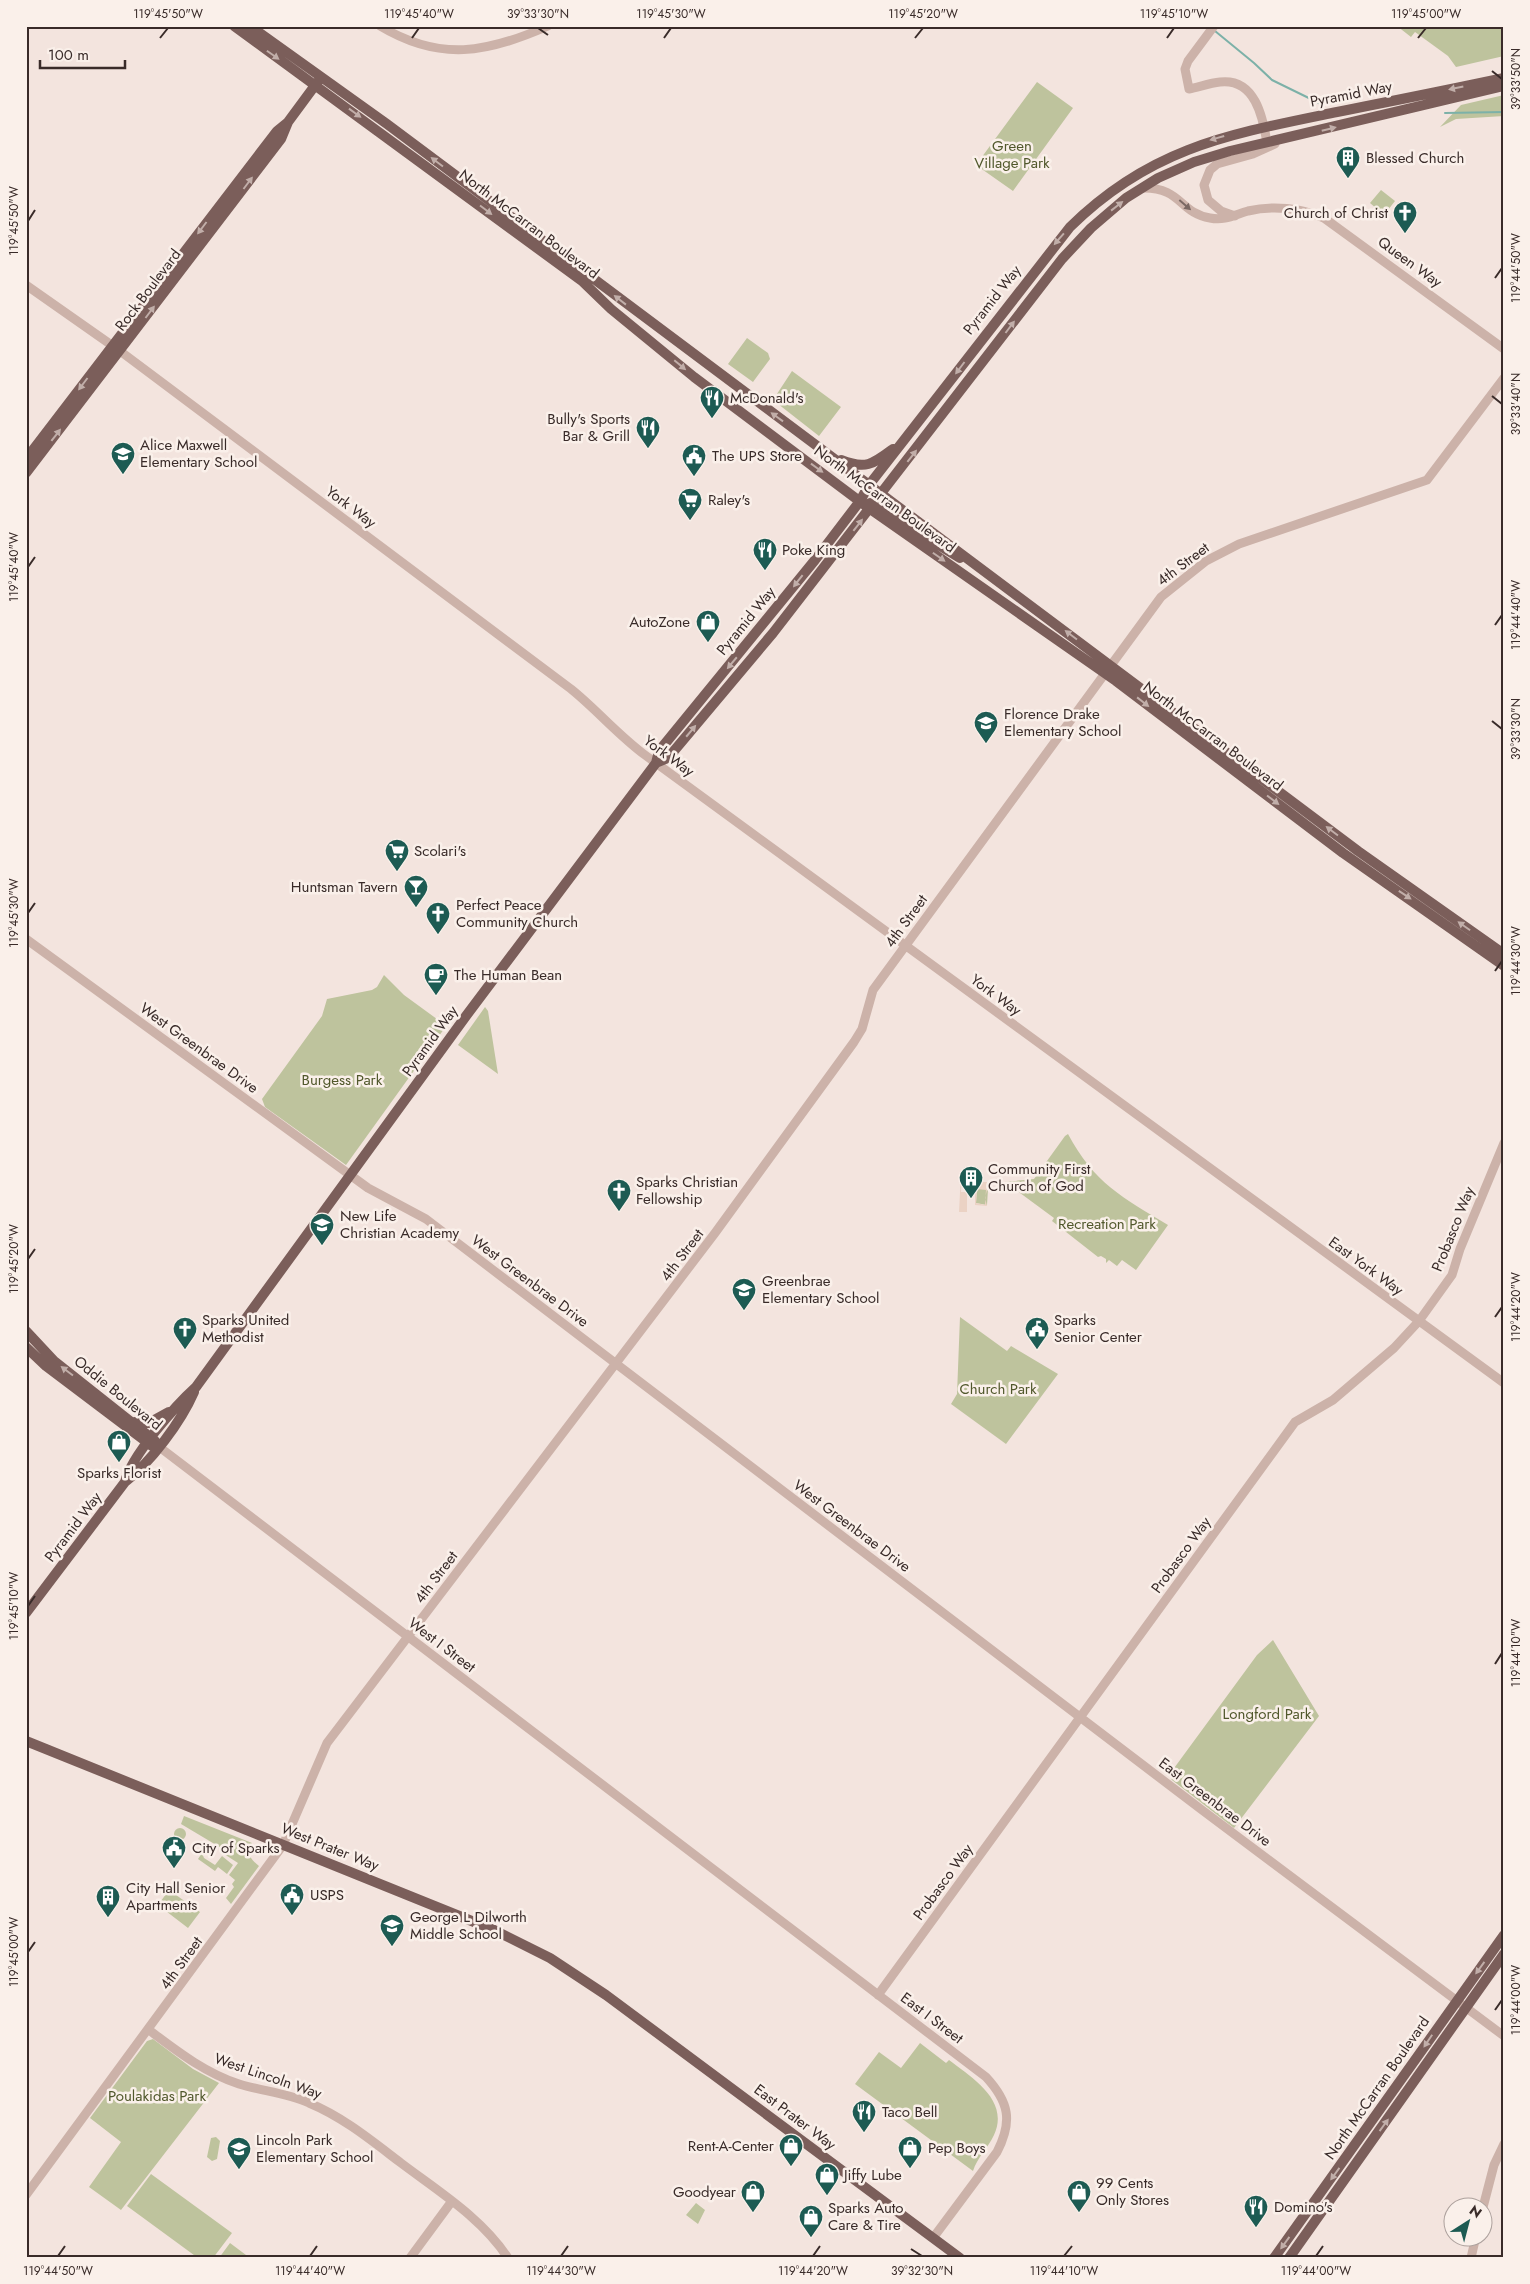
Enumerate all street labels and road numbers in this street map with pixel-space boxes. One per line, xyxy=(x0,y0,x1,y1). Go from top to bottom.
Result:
street label: Pyramid Way xyxy=(1308,75,1394,113)
street label: North McCarran Boulevard xyxy=(454,164,604,284)
street label: Queen Way xyxy=(1373,231,1447,293)
street label: Rock Boulevard xyxy=(110,244,186,336)
street label: Pyramid Way xyxy=(958,260,1026,339)
street label: North McCarran Boulevard xyxy=(810,440,960,558)
street label: York Way xyxy=(321,481,381,534)
street label: 4th Street xyxy=(1152,537,1214,591)
street label: Pyramid Way xyxy=(711,582,781,660)
street label: North McCarran Boulevard xyxy=(1138,676,1288,796)
street label: York Way xyxy=(639,730,699,782)
street label: 4th Street xyxy=(879,890,933,952)
street label: York Way xyxy=(966,969,1026,1021)
street label: West Greenbrae Drive xyxy=(135,997,263,1099)
street label: Pyramid Way xyxy=(397,1001,464,1081)
street label: Probasco Way xyxy=(1426,1183,1480,1275)
street label: 4th Street xyxy=(655,1224,709,1286)
street label: West Greenbrae Drive xyxy=(467,1230,593,1333)
street label: East York Way xyxy=(1324,1231,1408,1301)
street label: Oddie Boulevard xyxy=(69,1350,167,1436)
street label: West Greenbrae Drive xyxy=(789,1475,915,1578)
street label: Pyramid Way xyxy=(39,1487,107,1567)
street label: Probasco Way xyxy=(1146,1512,1217,1598)
street label: 4th Street xyxy=(409,1546,463,1608)
street label: West I Street xyxy=(404,1612,481,1678)
street label: East Greenbrae Drive xyxy=(1154,1752,1276,1852)
street label: West Prater Way xyxy=(278,1817,383,1877)
street label: Probasco Way xyxy=(908,1839,979,1925)
street label: 4th Street xyxy=(154,1932,208,1994)
street label: East I Street xyxy=(896,1987,968,2049)
street label: North McCarran Boulevard xyxy=(1319,2012,1435,2164)
street label: West Lincoln Way xyxy=(211,2047,325,2105)
street label: East Prater Way xyxy=(749,2079,841,2155)

